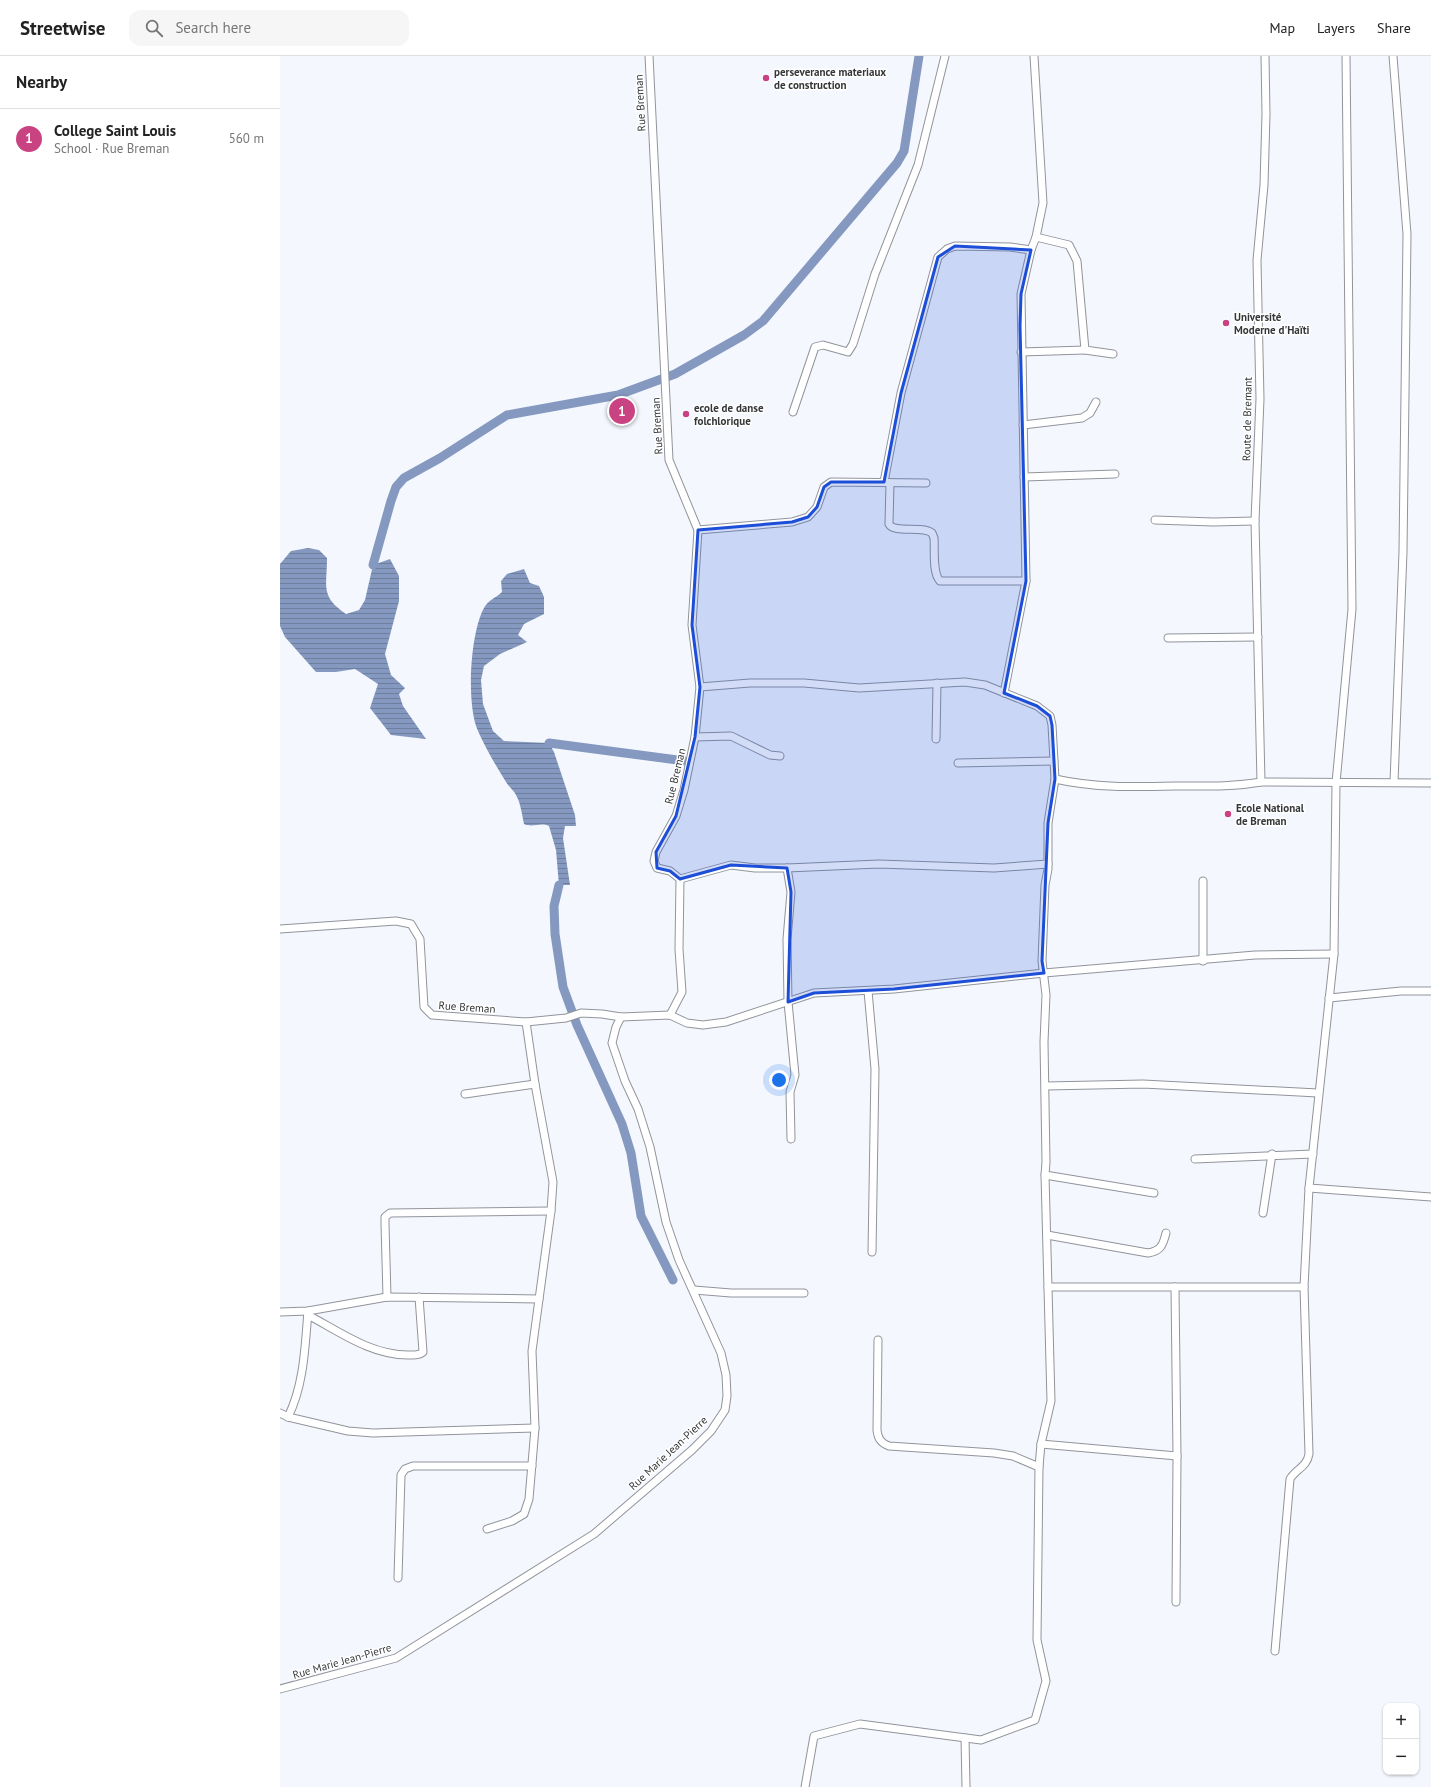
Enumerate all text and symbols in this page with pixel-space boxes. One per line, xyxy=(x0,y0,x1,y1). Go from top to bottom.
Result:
search box xyxy=(129,10,409,46)
text: Streetwise xyxy=(20,16,105,40)
icon: search xyxy=(143,17,165,39)
text: Search here xyxy=(175,18,251,37)
text: Map xyxy=(1269,19,1295,37)
text: Layers xyxy=(1317,19,1355,37)
text: Share xyxy=(1377,19,1411,37)
place label: perseverance materiaux de construction xyxy=(774,65,886,92)
text: Nearby xyxy=(16,71,67,93)
marker: perseverance materiaux de construction xyxy=(761,73,771,83)
street label: Rue Breman xyxy=(632,74,648,132)
text: College Saint Louis xyxy=(54,121,176,140)
text: 1 xyxy=(25,130,33,147)
text: 560 m xyxy=(229,130,264,147)
text: School · Rue Breman xyxy=(54,140,169,157)
place label: Université Moderne d'Haïti xyxy=(1234,310,1310,337)
marker: Université Moderne d'Haïti xyxy=(1221,318,1231,328)
street label: Route de Bremant xyxy=(1239,376,1255,461)
pin: 1 xyxy=(609,396,635,426)
street label: Rue Breman xyxy=(649,397,665,455)
place label: ecole de danse folchlorique xyxy=(694,401,764,428)
marker: ecole de danse folchlorique xyxy=(681,409,691,419)
street label: Rue Breman xyxy=(661,747,689,805)
place label: Ecole National de Breman xyxy=(1236,801,1305,828)
marker: Ecole National de Breman xyxy=(1223,809,1233,819)
street label: Rue Breman xyxy=(438,998,496,1016)
your location xyxy=(769,1070,789,1090)
street label: Rue Marie Jean-Pierre xyxy=(626,1413,710,1493)
street label: Rue Marie Jean-Pierre xyxy=(291,1640,393,1682)
map controls xyxy=(1383,1703,1419,1775)
button: + xyxy=(1383,1703,1419,1739)
button: − xyxy=(1383,1739,1419,1775)

